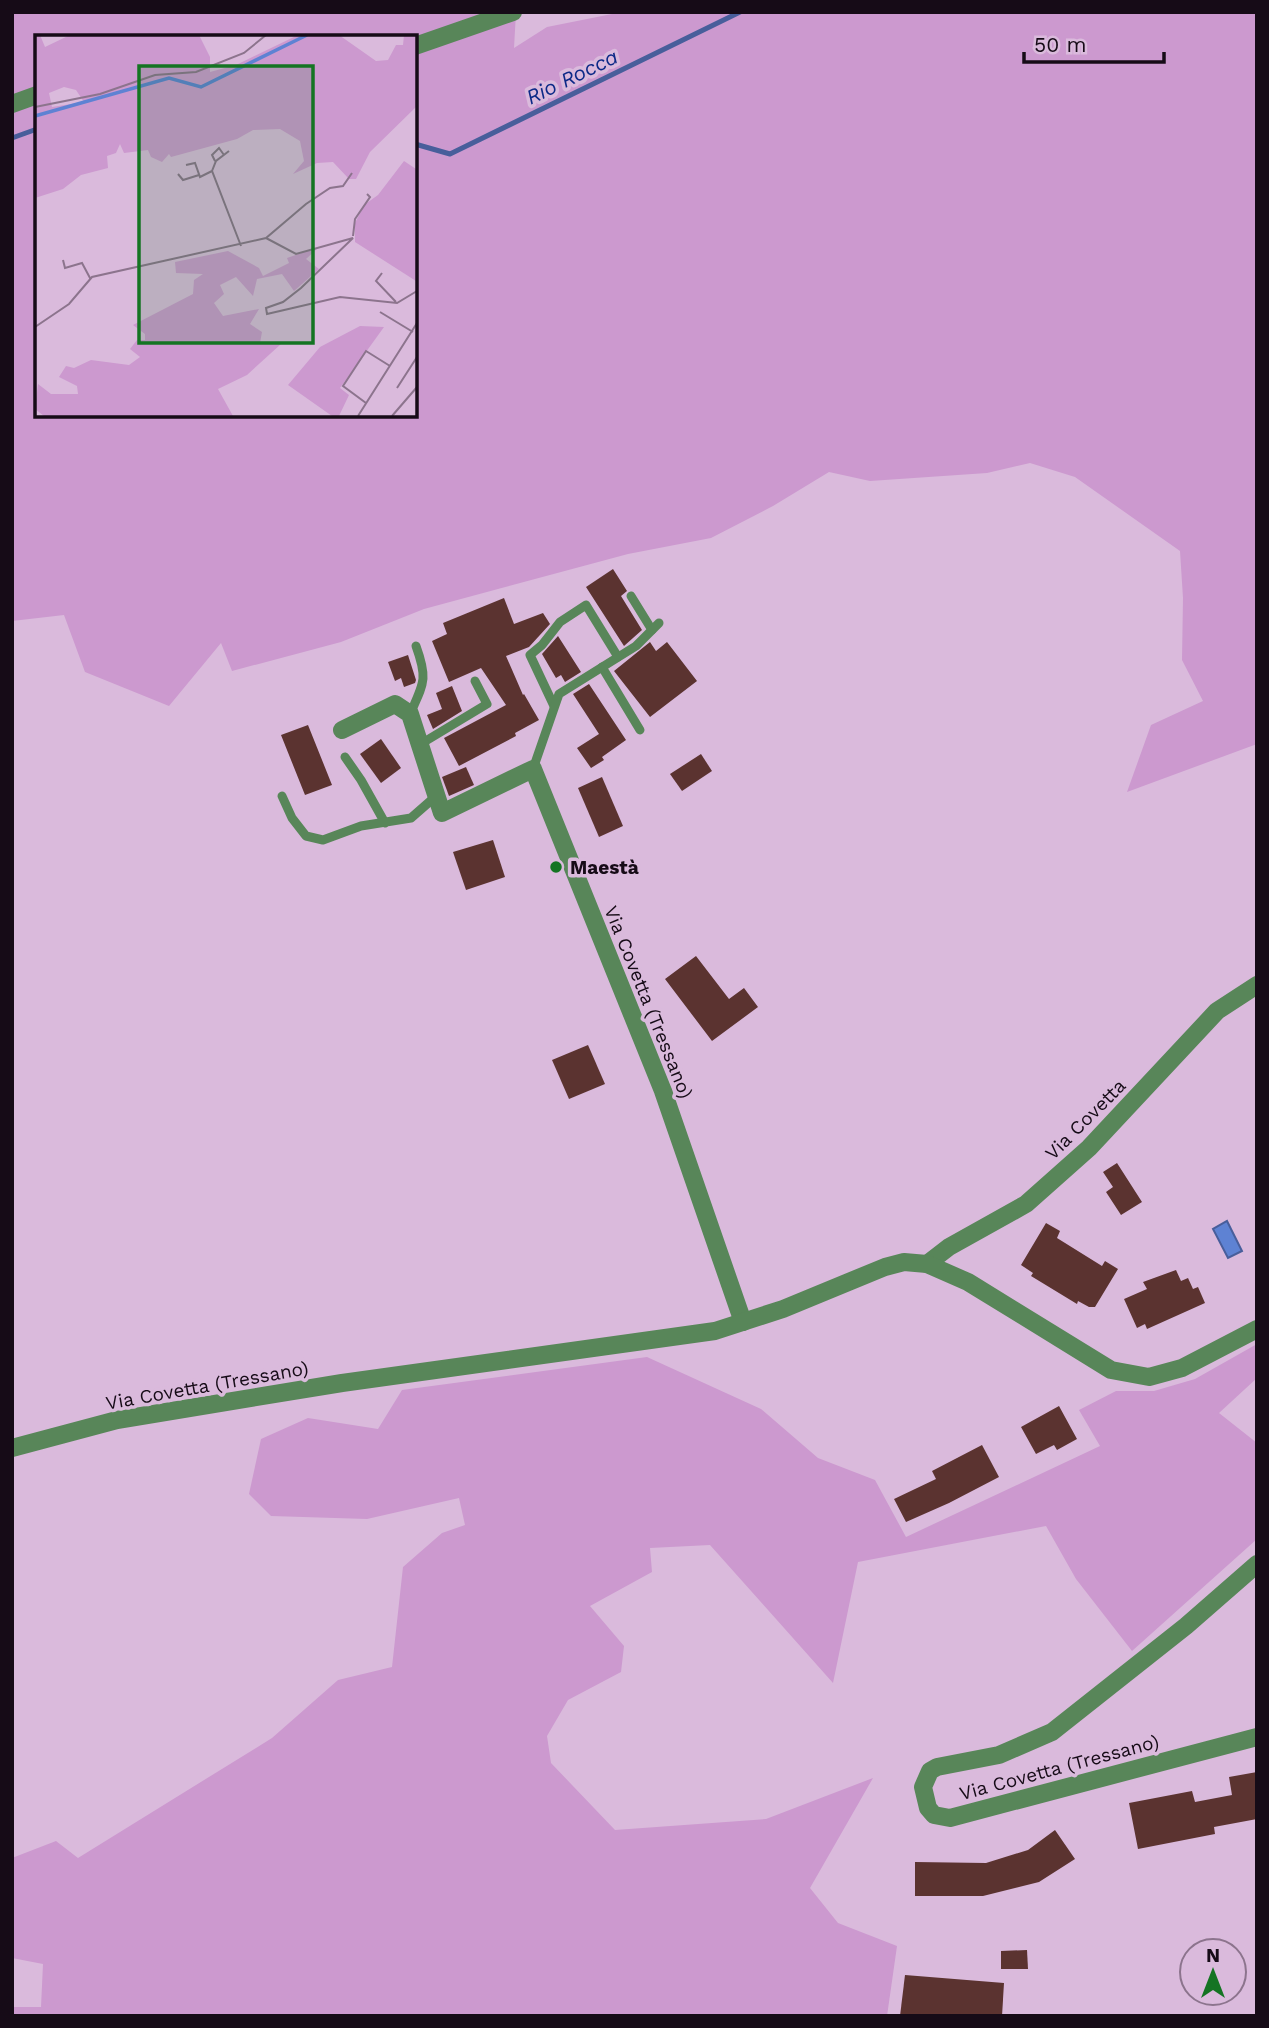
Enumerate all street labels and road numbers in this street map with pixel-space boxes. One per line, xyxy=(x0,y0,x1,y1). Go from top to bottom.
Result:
street label: Via Covetta (Tressano) xyxy=(599,903,698,1102)
street label: Via Covetta xyxy=(1040,1074,1131,1164)
street label: Via Covetta (Tressano) xyxy=(104,1356,310,1415)
street label: Via Covetta (Tressano) xyxy=(957,1730,1161,1805)

